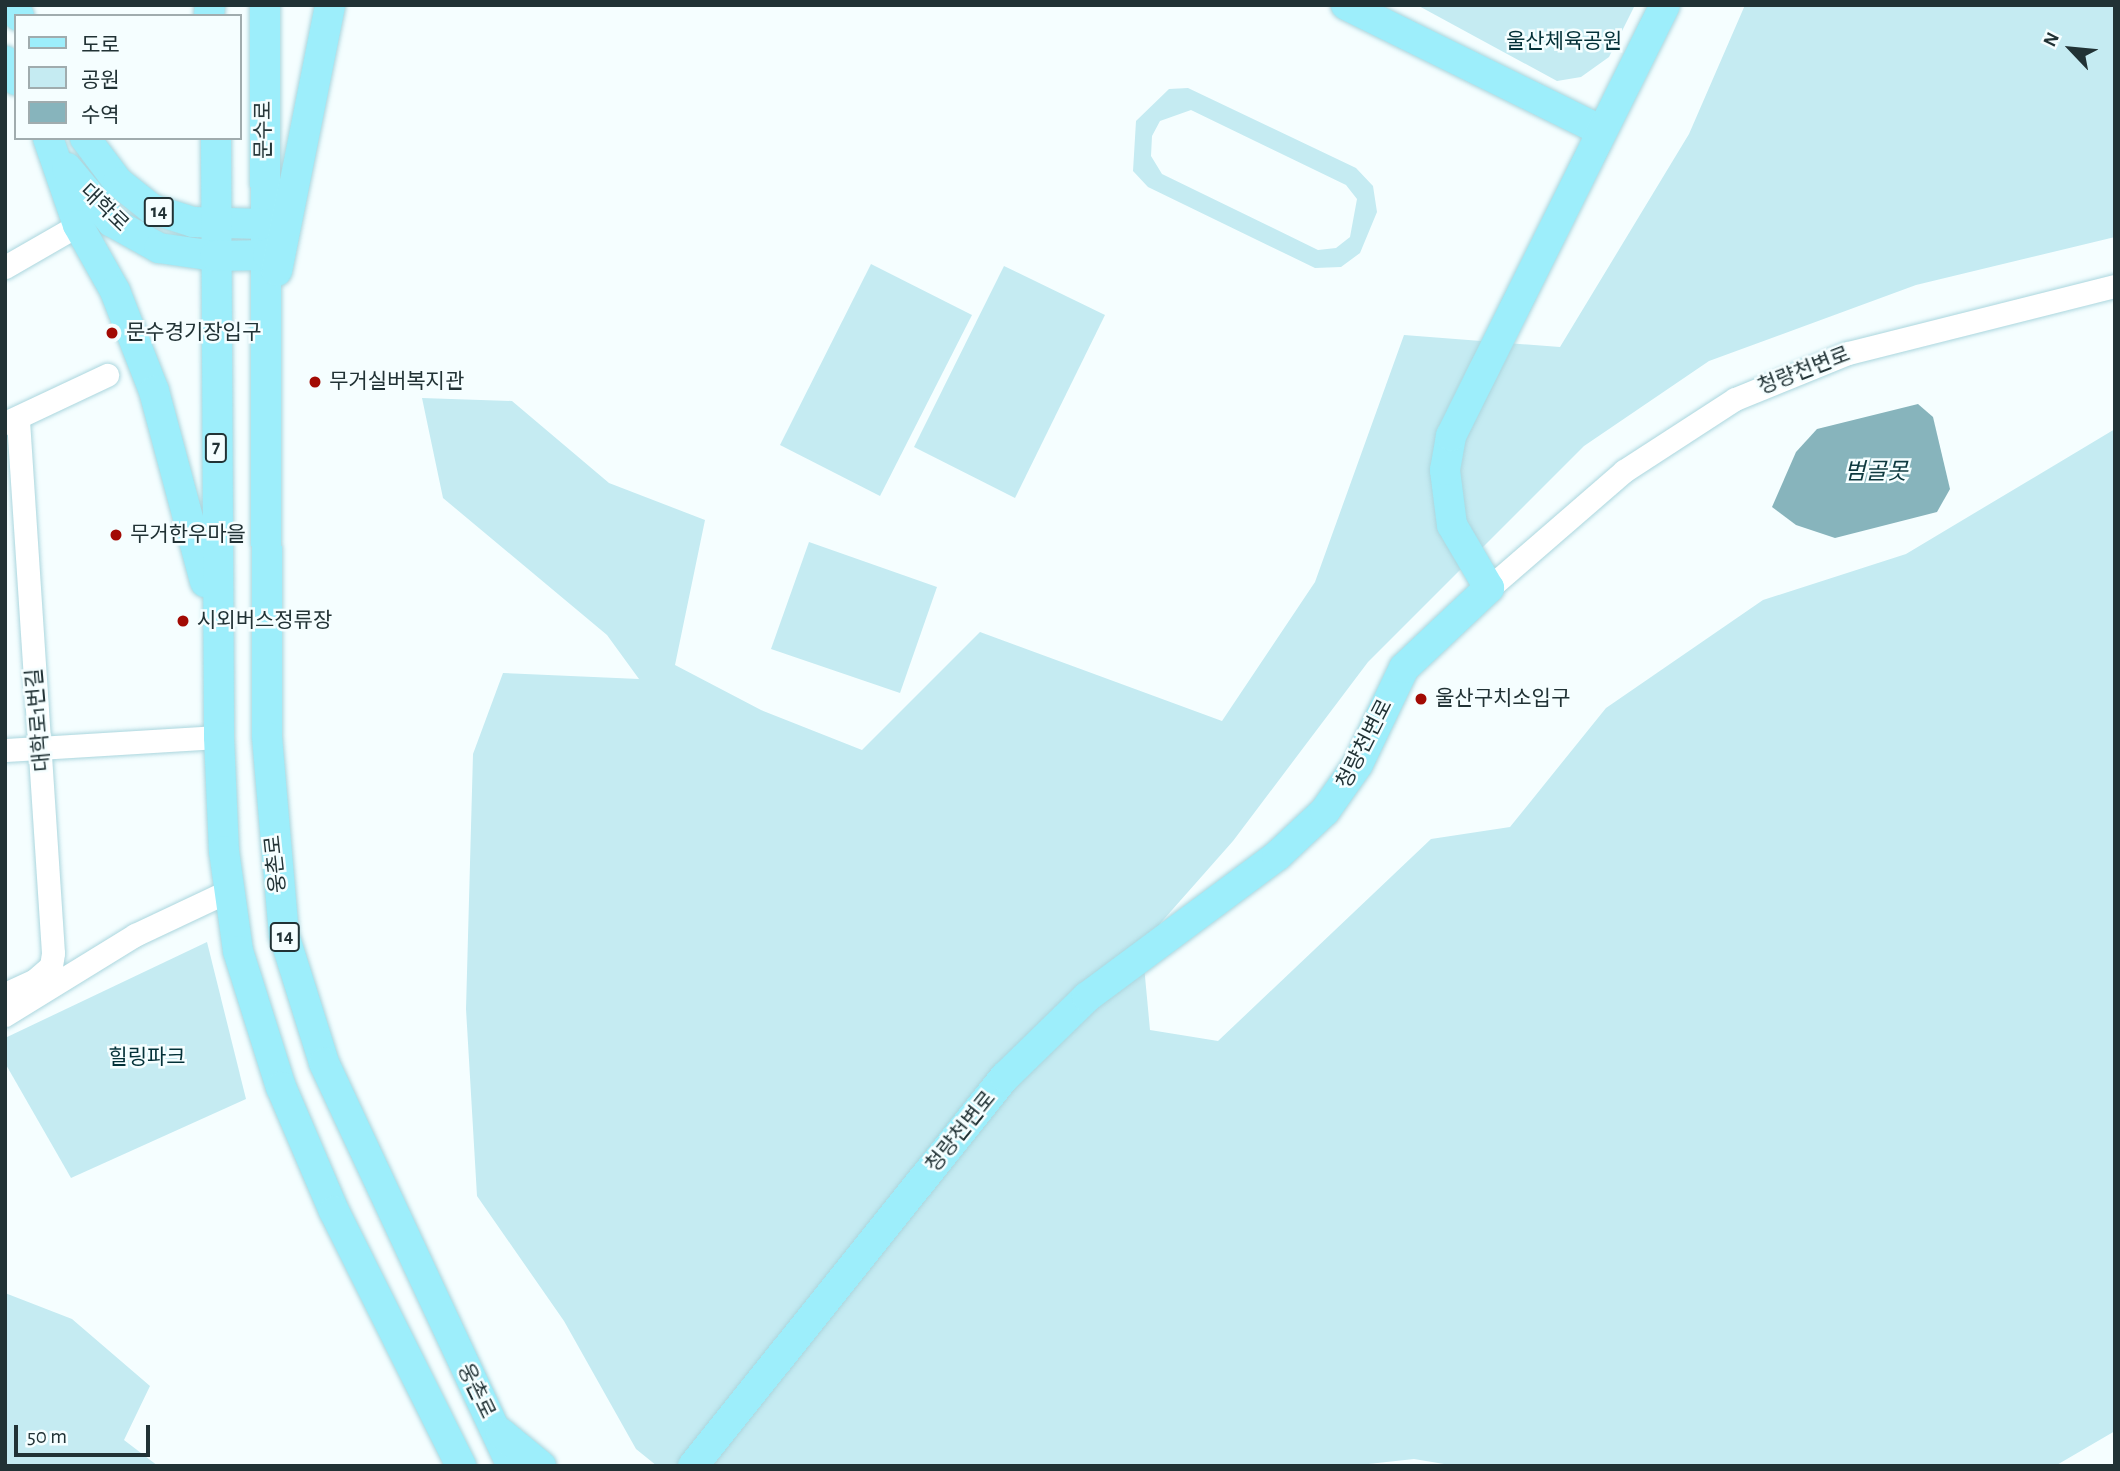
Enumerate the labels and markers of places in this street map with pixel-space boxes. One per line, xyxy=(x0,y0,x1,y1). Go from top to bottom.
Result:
place label: 문수경기장입구 xyxy=(126,320,261,346)
marker: 문수경기장입구 xyxy=(104,325,120,341)
place label: 무거실버복지관 xyxy=(329,369,464,395)
marker: 무거실버복지관 xyxy=(307,374,323,390)
place label: 무거한우마을 xyxy=(130,522,246,548)
marker: 무거한우마을 xyxy=(108,527,124,543)
place label: 시외버스정류장 xyxy=(197,608,332,634)
marker: 시외버스정류장 xyxy=(175,613,191,629)
place label: 울산구치소입구 xyxy=(1435,686,1570,712)
marker: 울산구치소입구 xyxy=(1413,691,1429,707)

